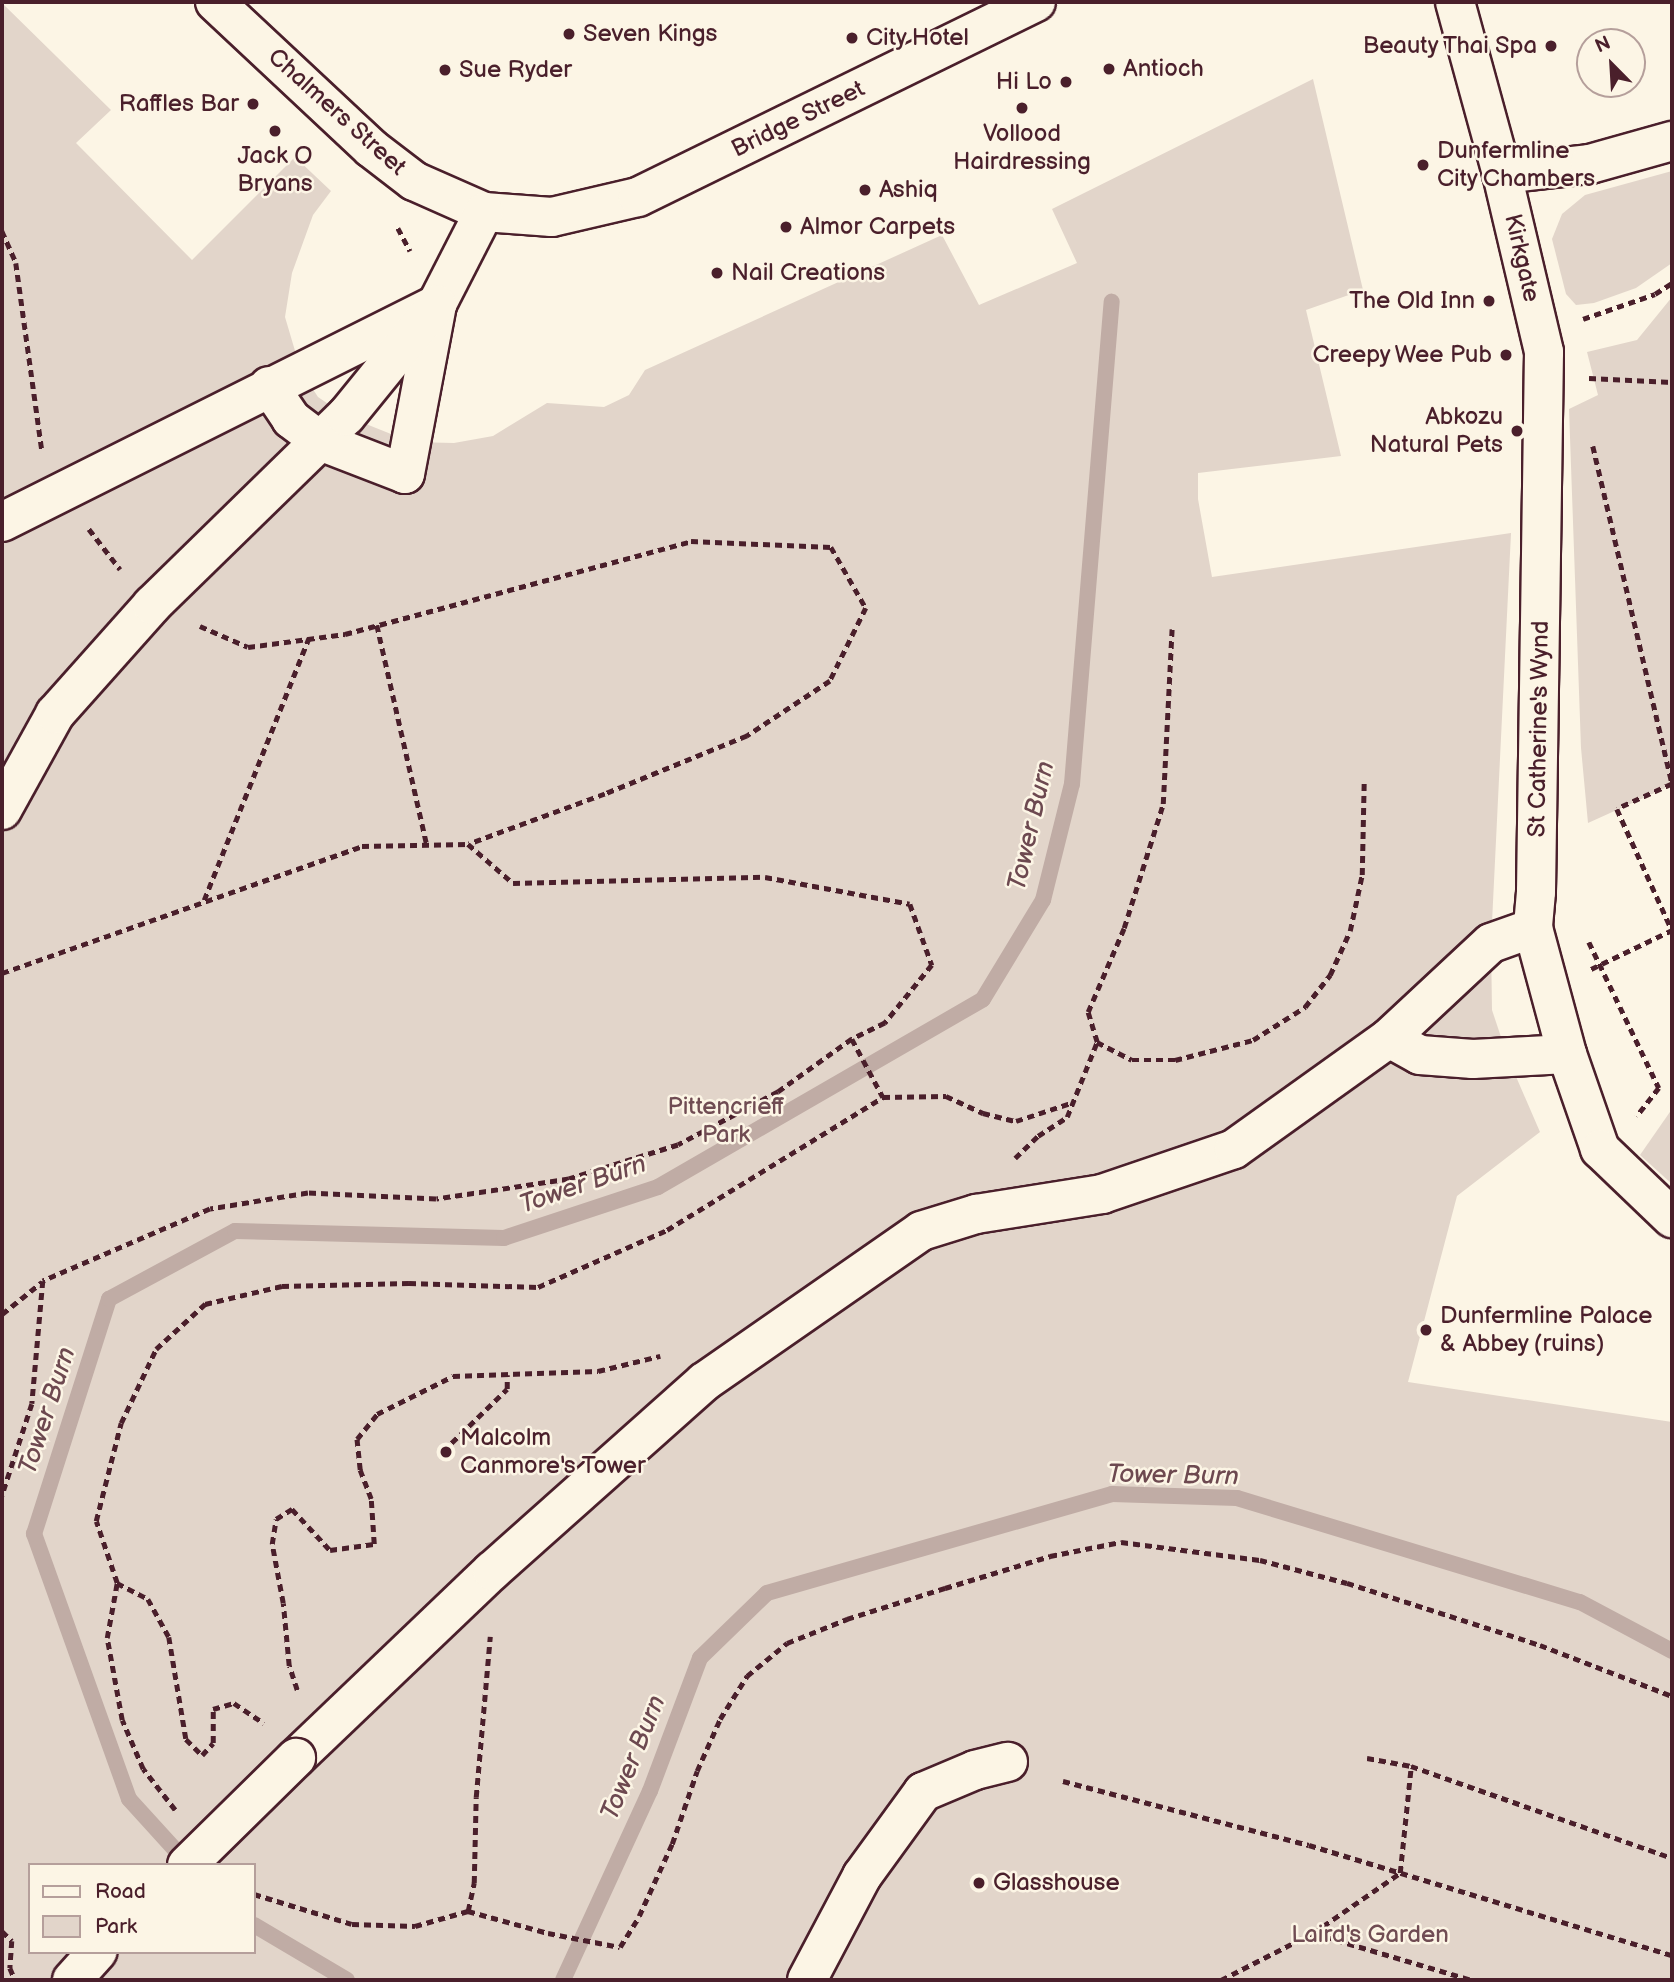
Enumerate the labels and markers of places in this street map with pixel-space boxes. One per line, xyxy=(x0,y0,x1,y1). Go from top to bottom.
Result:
place label: Seven Kings xyxy=(583,20,717,48)
place label: City Hotel xyxy=(866,24,970,52)
marker: Seven Kings xyxy=(561,26,577,42)
marker: City Hotel xyxy=(844,30,860,46)
place label: Beauty Thai Spa xyxy=(1360,32,1537,60)
marker: Beauty Thai Spa xyxy=(1543,38,1559,54)
place label: Antioch xyxy=(1123,55,1204,83)
place label: Sue Ryder xyxy=(459,56,572,84)
marker: Antioch xyxy=(1101,61,1117,77)
marker: Sue Ryder xyxy=(437,62,453,78)
place label: Hi Lo xyxy=(996,68,1052,96)
marker: Hi Lo xyxy=(1058,74,1074,90)
place label: Raffles Bar xyxy=(119,90,239,118)
marker: Raffles Bar xyxy=(245,96,261,112)
marker: Vollood Hairdressing xyxy=(1014,100,1030,116)
place label: Vollood Hairdressing xyxy=(953,120,1091,176)
marker: Jack O Bryans xyxy=(267,123,283,139)
place label: Dunfermline City Chambers xyxy=(1437,137,1597,193)
place label: Jack O Bryans xyxy=(237,142,313,198)
marker: Dunfermline City Chambers xyxy=(1415,157,1431,173)
place label: Ashiq xyxy=(879,176,938,204)
marker: Ashiq xyxy=(857,182,873,198)
place label: Almor Carpets xyxy=(800,213,955,241)
marker: Almor Carpets xyxy=(778,219,794,235)
place label: Nail Creations xyxy=(731,259,885,287)
marker: Nail Creations xyxy=(709,265,725,281)
place label: The Old Inn xyxy=(1349,287,1475,315)
marker: The Old Inn xyxy=(1481,293,1497,309)
place label: Creepy Wee Pub xyxy=(1310,341,1492,369)
marker: Creepy Wee Pub xyxy=(1498,347,1514,363)
place label: Abkozu Natural Pets xyxy=(1370,403,1503,459)
marker: Abkozu Natural Pets xyxy=(1509,423,1525,439)
place label: Dunfermline Palace & Abbey (ruins) xyxy=(1440,1302,1653,1358)
marker: Dunfermline Palace & Abbey (ruins) xyxy=(1418,1322,1434,1338)
place label: Malcolm Canmore's Tower xyxy=(460,1424,646,1480)
marker: Malcolm Canmore's Tower xyxy=(438,1444,454,1460)
place label: Glasshouse xyxy=(993,1869,1120,1897)
marker: Glasshouse xyxy=(971,1875,987,1891)

